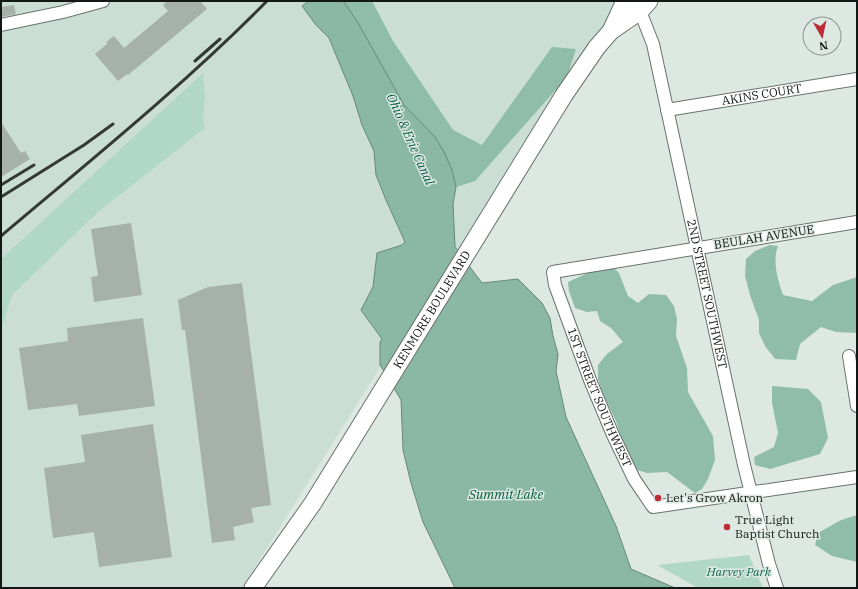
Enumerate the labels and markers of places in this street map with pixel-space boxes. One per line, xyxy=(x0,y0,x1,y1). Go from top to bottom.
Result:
place label: Let's Grow Akron xyxy=(666,490,764,505)
marker: Let's Grow Akron xyxy=(653,493,663,503)
place label: True Light Baptist Church xyxy=(735,512,820,541)
marker: True Light Baptist Church xyxy=(722,522,732,532)

